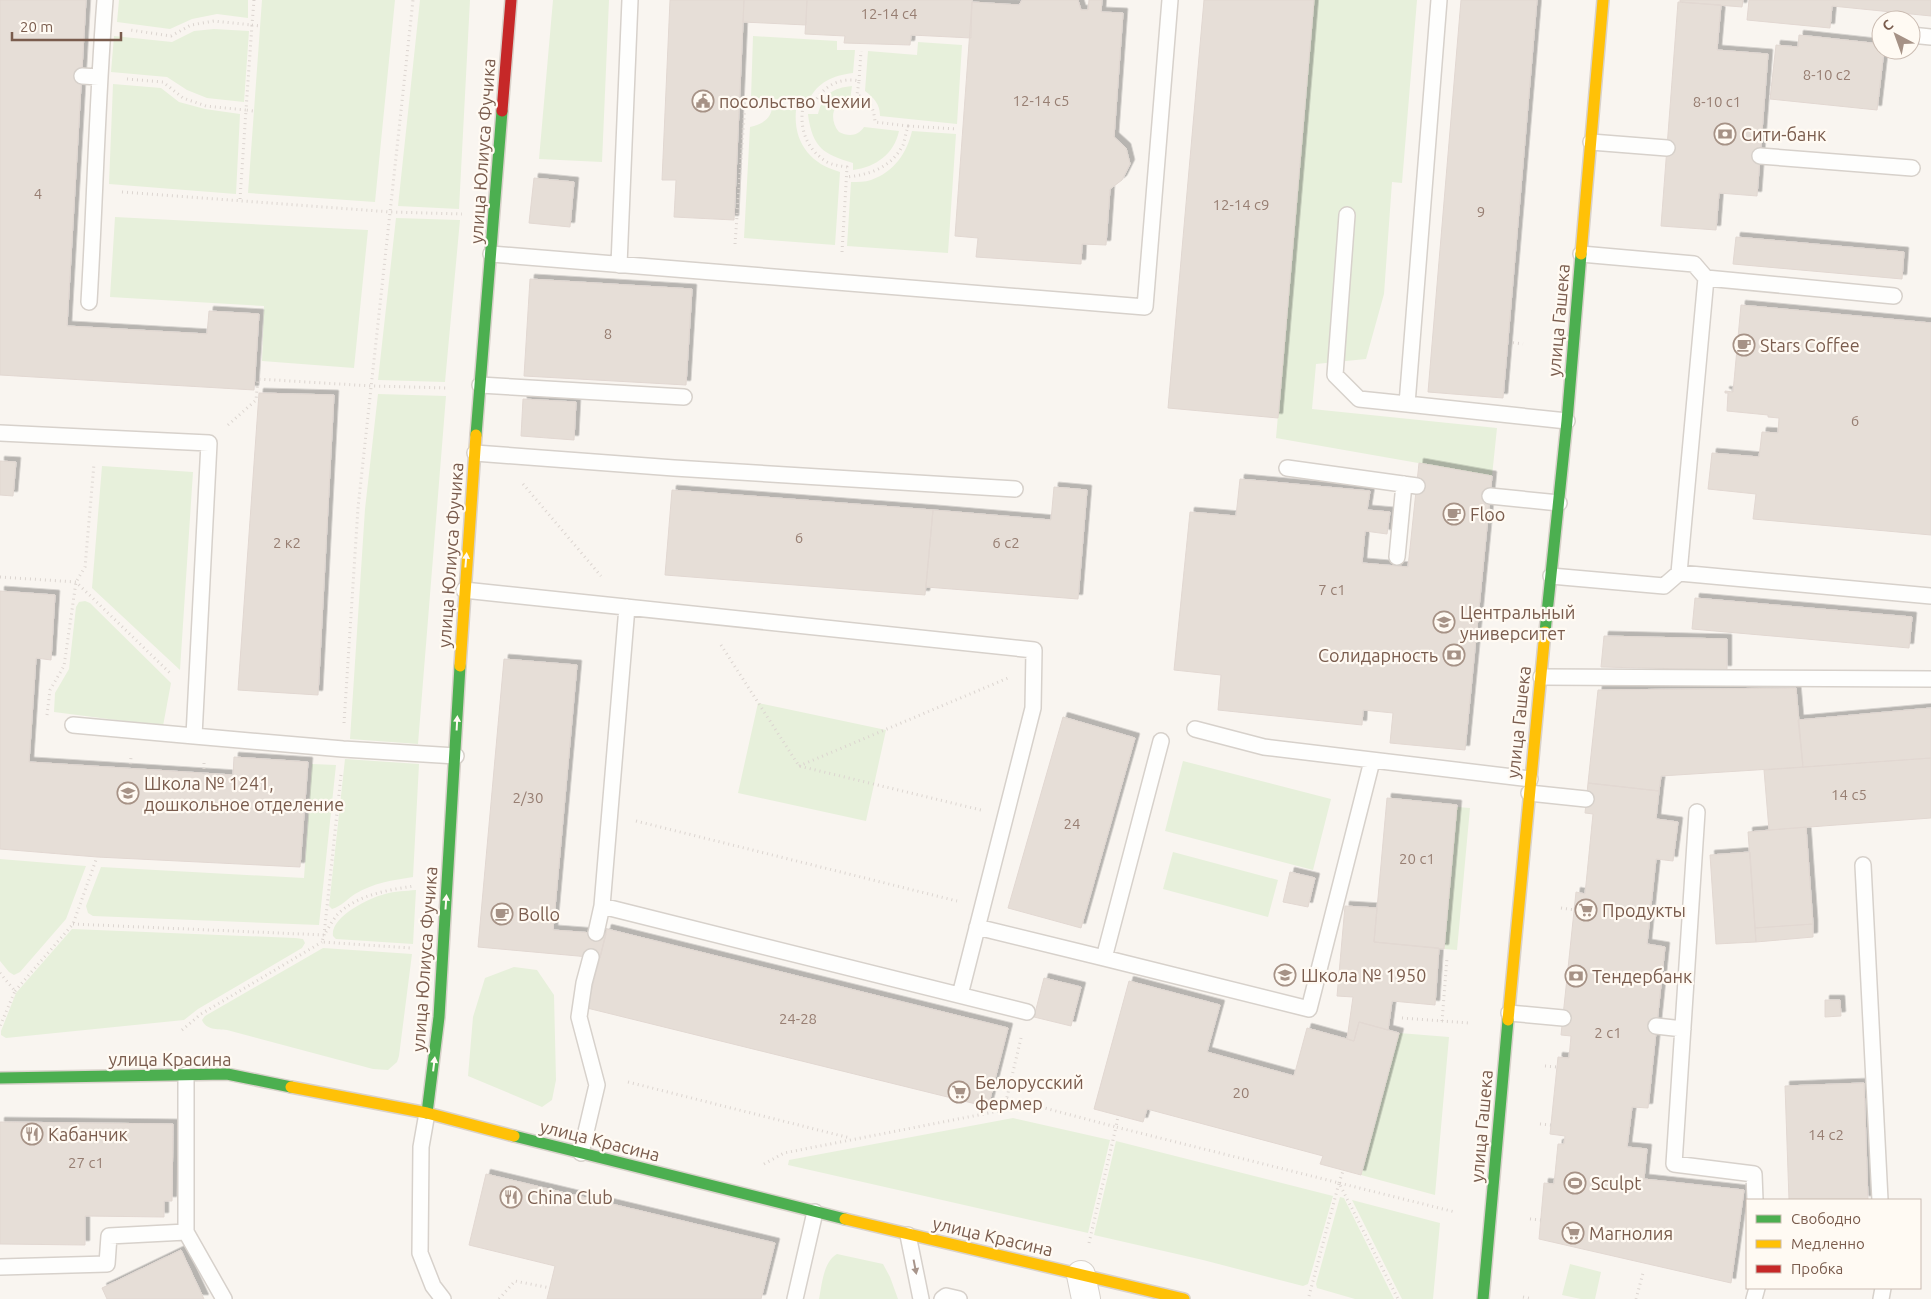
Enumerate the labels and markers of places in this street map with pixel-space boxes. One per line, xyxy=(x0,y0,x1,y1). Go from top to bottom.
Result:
public building icon: посольство Чехии xyxy=(691,89,715,113)
place label: посольство Чехии xyxy=(719,91,871,111)
bank icon: Сити-банк xyxy=(1713,122,1737,146)
place label: Сити-банк xyxy=(1741,124,1826,144)
cafe icon: Stars Coffee xyxy=(1732,333,1756,357)
place label: Stars Coffee xyxy=(1760,335,1860,355)
cafe icon: Floo xyxy=(1442,502,1466,526)
place label: Floo xyxy=(1470,504,1505,524)
place label: Центральный университет xyxy=(1460,602,1575,643)
school or university icon: Центральный университет xyxy=(1432,610,1456,634)
bank icon: Солидарность xyxy=(1442,643,1466,667)
place label: Солидарность xyxy=(1318,645,1438,665)
place label: Школа № 1241, дошкольное отделение xyxy=(144,773,344,814)
school or university icon: Школа № 1241, дошкольное отделение xyxy=(116,781,140,805)
supermarket icon: Продукты xyxy=(1574,898,1598,922)
place label: Продукты xyxy=(1602,900,1686,920)
cafe icon: Bollo xyxy=(490,902,514,926)
place label: Bollo xyxy=(518,904,560,924)
school or university icon: Школа № 1950 xyxy=(1273,963,1297,987)
bank icon: Тендербанк xyxy=(1564,964,1588,988)
place label: Школа № 1950 xyxy=(1301,965,1426,985)
place label: Тендербанк xyxy=(1592,966,1692,986)
place label: Белорусский фермер xyxy=(975,1072,1084,1113)
supermarket icon: Белорусский фермер xyxy=(947,1080,971,1104)
restaurant icon: Кабанчик xyxy=(20,1122,44,1146)
place label: Кабанчик xyxy=(48,1124,128,1144)
sports icon: Sculpt xyxy=(1563,1171,1587,1195)
place label: Sculpt xyxy=(1591,1173,1641,1193)
restaurant icon: China Club xyxy=(499,1185,523,1209)
place label: China Club xyxy=(527,1187,613,1207)
supermarket icon: Магнолия xyxy=(1561,1221,1585,1245)
place label: Магнолия xyxy=(1589,1223,1673,1243)

